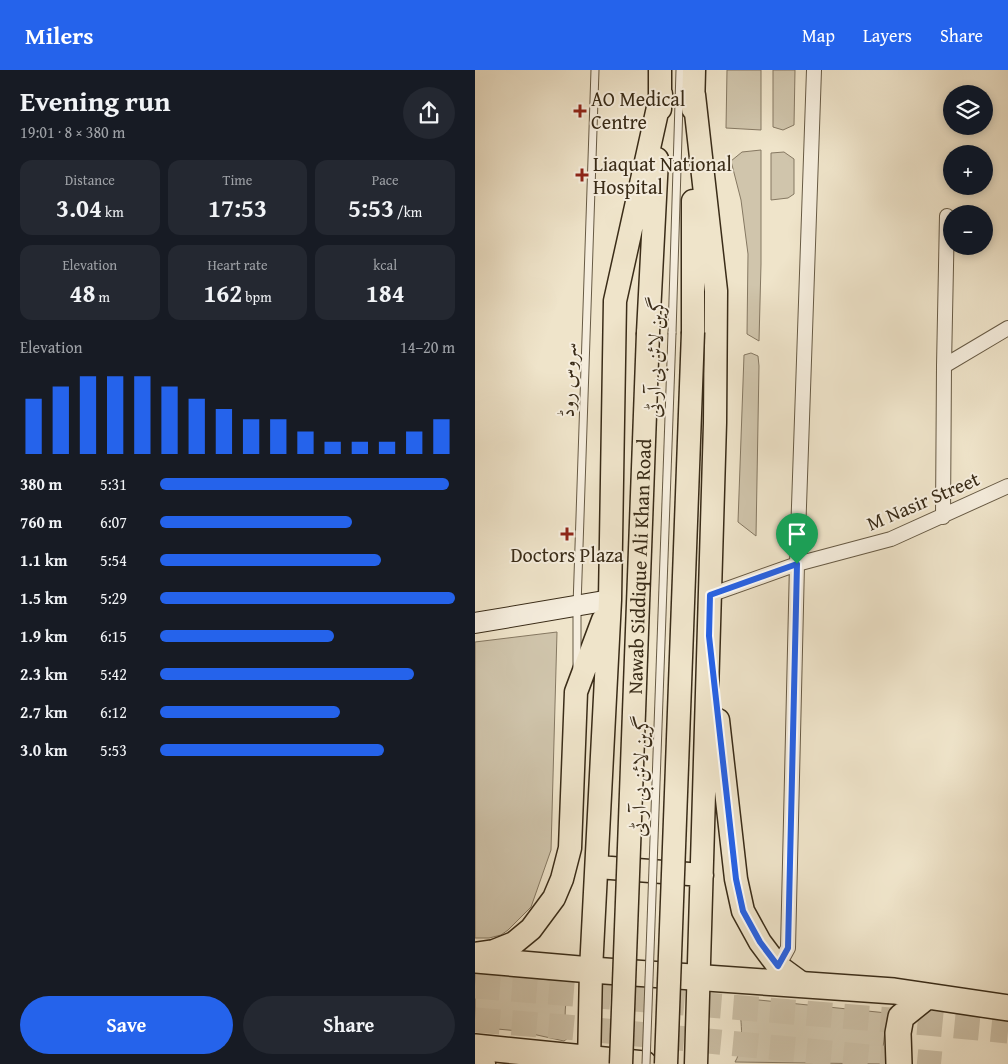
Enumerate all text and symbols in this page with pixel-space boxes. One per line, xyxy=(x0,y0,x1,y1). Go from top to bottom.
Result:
text: Milers xyxy=(25,18,94,53)
text: Map xyxy=(802,22,835,49)
text: Layers xyxy=(863,22,912,49)
text: Share xyxy=(940,22,983,49)
text: Evening run xyxy=(20,80,171,121)
place label: AO Medical Centre xyxy=(591,84,686,136)
map controls xyxy=(943,85,993,255)
button: layers xyxy=(943,85,993,135)
button: share xyxy=(403,87,455,139)
marker: AO Medical Centre xyxy=(573,104,587,118)
text: 19:01 · 8 × 380 m xyxy=(20,120,125,144)
button: + xyxy=(943,145,993,195)
place label: Liaquat National Hospital xyxy=(593,149,732,201)
marker: Liaquat National Hospital xyxy=(575,168,589,182)
text: Distance xyxy=(65,170,115,190)
text: Time xyxy=(223,170,252,190)
text: Pace xyxy=(372,170,399,190)
text: 3.04 xyxy=(56,190,102,226)
text: 17:53 xyxy=(208,190,267,226)
text: 5:53 xyxy=(348,190,394,226)
text: km xyxy=(102,202,124,222)
text: /km xyxy=(394,202,422,222)
button: − xyxy=(943,205,993,255)
text: Elevation xyxy=(62,255,117,275)
text: Heart rate xyxy=(207,255,268,275)
text: kcal xyxy=(373,255,397,275)
text: 48 xyxy=(70,275,96,311)
text: 162 xyxy=(203,275,242,311)
text: 184 xyxy=(366,275,405,311)
text: m xyxy=(96,287,110,307)
text: bpm xyxy=(242,287,272,307)
street label: گرین لائن بی آر ٹی xyxy=(638,296,672,418)
text: Elevation xyxy=(20,335,83,359)
text: 14–20 m xyxy=(400,335,455,359)
street label: سروس روڈ xyxy=(552,342,583,418)
street label: Nawab Siddique Ali Khan Road xyxy=(620,438,658,695)
street label: M Nasir Street xyxy=(862,464,984,537)
text: 380 m xyxy=(20,472,62,496)
text: 5:31 xyxy=(100,472,127,496)
text: 760 m xyxy=(20,510,62,534)
text: 6:07 xyxy=(100,510,127,534)
pin xyxy=(776,513,818,564)
icon: arrive xyxy=(783,520,811,548)
marker: Doctors Plaza xyxy=(560,527,574,541)
place label: Doctors Plaza xyxy=(510,540,624,569)
text: 1.1 km xyxy=(20,548,67,572)
text: 5:54 xyxy=(100,548,127,572)
text: 1.5 km xyxy=(20,586,67,610)
text: 5:29 xyxy=(100,586,127,610)
text: 1.9 km xyxy=(20,624,67,648)
text: 6:15 xyxy=(100,624,127,648)
text: 2.3 km xyxy=(20,662,67,686)
text: 5:42 xyxy=(100,662,127,686)
text: 2.7 km xyxy=(20,700,67,724)
text: 6:12 xyxy=(100,700,127,724)
street label: گرین لائن بی آر ٹی xyxy=(623,715,657,837)
text: 3.0 km xyxy=(20,738,67,762)
text: 5:53 xyxy=(100,738,127,762)
button: Save xyxy=(20,996,233,1054)
button: Share xyxy=(243,996,455,1054)

